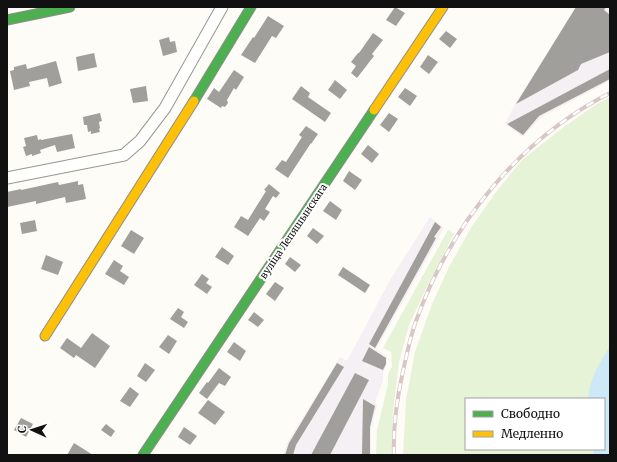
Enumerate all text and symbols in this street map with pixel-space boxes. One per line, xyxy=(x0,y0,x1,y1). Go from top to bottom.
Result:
street label: вуліца Лепяшынскага xyxy=(257,181,330,281)
legend xyxy=(465,398,605,450)
text: Свободно xyxy=(501,406,560,421)
north arrow xyxy=(12,410,52,450)
text: С xyxy=(15,425,29,433)
text: Медленно xyxy=(501,426,563,441)

